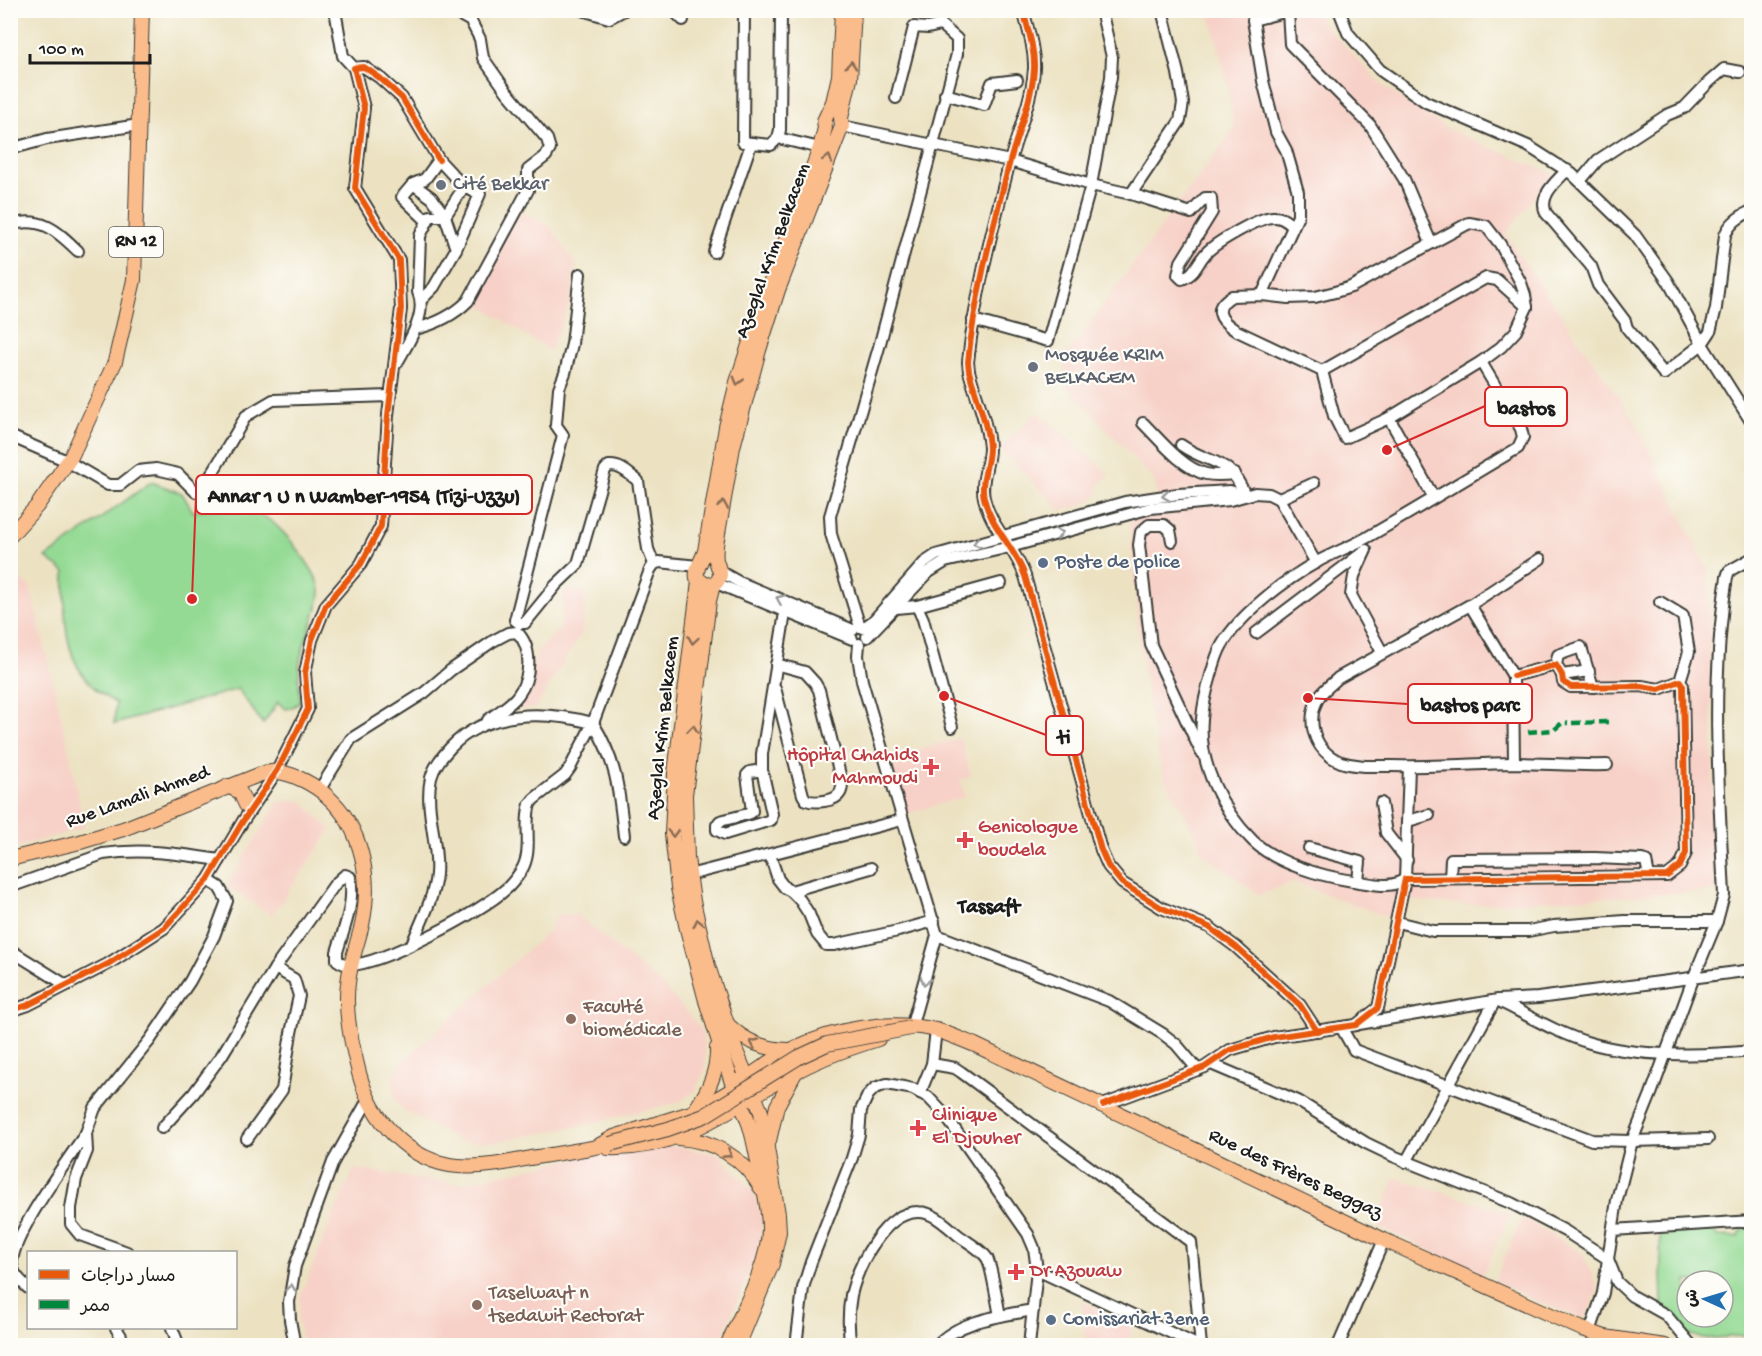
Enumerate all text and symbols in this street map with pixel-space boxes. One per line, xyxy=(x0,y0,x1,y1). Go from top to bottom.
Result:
scale bar xyxy=(30,27,150,65)
text: 100 m xyxy=(38,40,84,61)
one-way arrow xyxy=(845,60,858,69)
one-way arrow xyxy=(821,154,834,165)
street label: Azeglal Krim Belkacem xyxy=(732,160,816,342)
place label: Cité Bekkar xyxy=(453,174,550,197)
marker: Cité Bekkar xyxy=(434,178,448,192)
road number: RN 12 xyxy=(109,227,163,257)
place label: Mosquée KRIM BELKACEM xyxy=(1044,345,1164,391)
marker: Mosquée KRIM BELKACEM xyxy=(1026,360,1040,374)
one-way arrow xyxy=(733,376,745,386)
callout: bastos xyxy=(1485,387,1567,426)
text: bastos xyxy=(1496,398,1556,423)
callout: Annar 1 U n Wamber-1954 (Tizi-Uzzu) xyxy=(196,475,532,514)
text: Annar 1 U n Wamber-1954 (Tizi-Uzzu) xyxy=(207,486,520,511)
one-way arrow xyxy=(1162,489,1171,501)
one-way arrow xyxy=(717,501,729,510)
one-way arrow xyxy=(1054,527,1064,540)
one-way arrow xyxy=(973,536,983,548)
place label: Poste de police xyxy=(1054,552,1181,575)
marker: Poste de police xyxy=(1036,556,1050,570)
one-way arrow xyxy=(775,594,786,606)
street label: Azeglal Krim Belkacem xyxy=(643,635,685,821)
one-way arrow xyxy=(687,635,699,644)
callout: bastos parc xyxy=(1408,684,1532,723)
text: bastos parc xyxy=(1419,695,1521,720)
callout: ti xyxy=(1046,716,1083,755)
one-way arrow xyxy=(686,725,699,734)
text: ti xyxy=(1055,727,1071,752)
place label: Hôpital Chahids Mahmoudi xyxy=(787,745,919,791)
marker: Hôpital Chahids Mahmoudi xyxy=(922,758,940,776)
street label: Rue Lamali Ahmed xyxy=(63,761,215,835)
place label: Genicologue boudela xyxy=(978,817,1079,863)
one-way arrow xyxy=(666,829,679,838)
marker: Genicologue boudela xyxy=(956,831,974,849)
district label: Tassaft xyxy=(956,896,1022,921)
one-way arrow xyxy=(692,918,705,928)
one-way arrow xyxy=(919,976,932,986)
place label: Faculté biomédicale xyxy=(582,997,682,1043)
marker: Faculté biomédicale xyxy=(564,1012,578,1026)
one-way arrow xyxy=(750,1038,761,1050)
place label: Clinique El Djouher xyxy=(932,1105,1022,1151)
marker: Clinique El Djouher xyxy=(909,1119,927,1137)
street label: Rue des Frères Beggaz xyxy=(1204,1125,1387,1226)
one-way arrow xyxy=(721,1147,732,1158)
legend xyxy=(27,1251,237,1329)
place label: Dr Azouaw xyxy=(1028,1261,1122,1284)
marker: Dr Azouaw xyxy=(1007,1263,1025,1281)
text: مسار دراجات xyxy=(81,1267,176,1288)
north arrow xyxy=(1675,1269,1735,1329)
one-way arrow xyxy=(284,1283,296,1292)
place label: Taselwayt n tsedawit Rectorat xyxy=(487,1283,645,1329)
text: ش xyxy=(1683,1289,1704,1308)
text: ممر xyxy=(79,1297,110,1318)
marker: Taselwayt n tsedawit Rectorat xyxy=(470,1298,484,1312)
place label: Comissariat 3eme xyxy=(1063,1309,1210,1332)
marker: Comissariat 3eme xyxy=(1044,1313,1058,1327)

